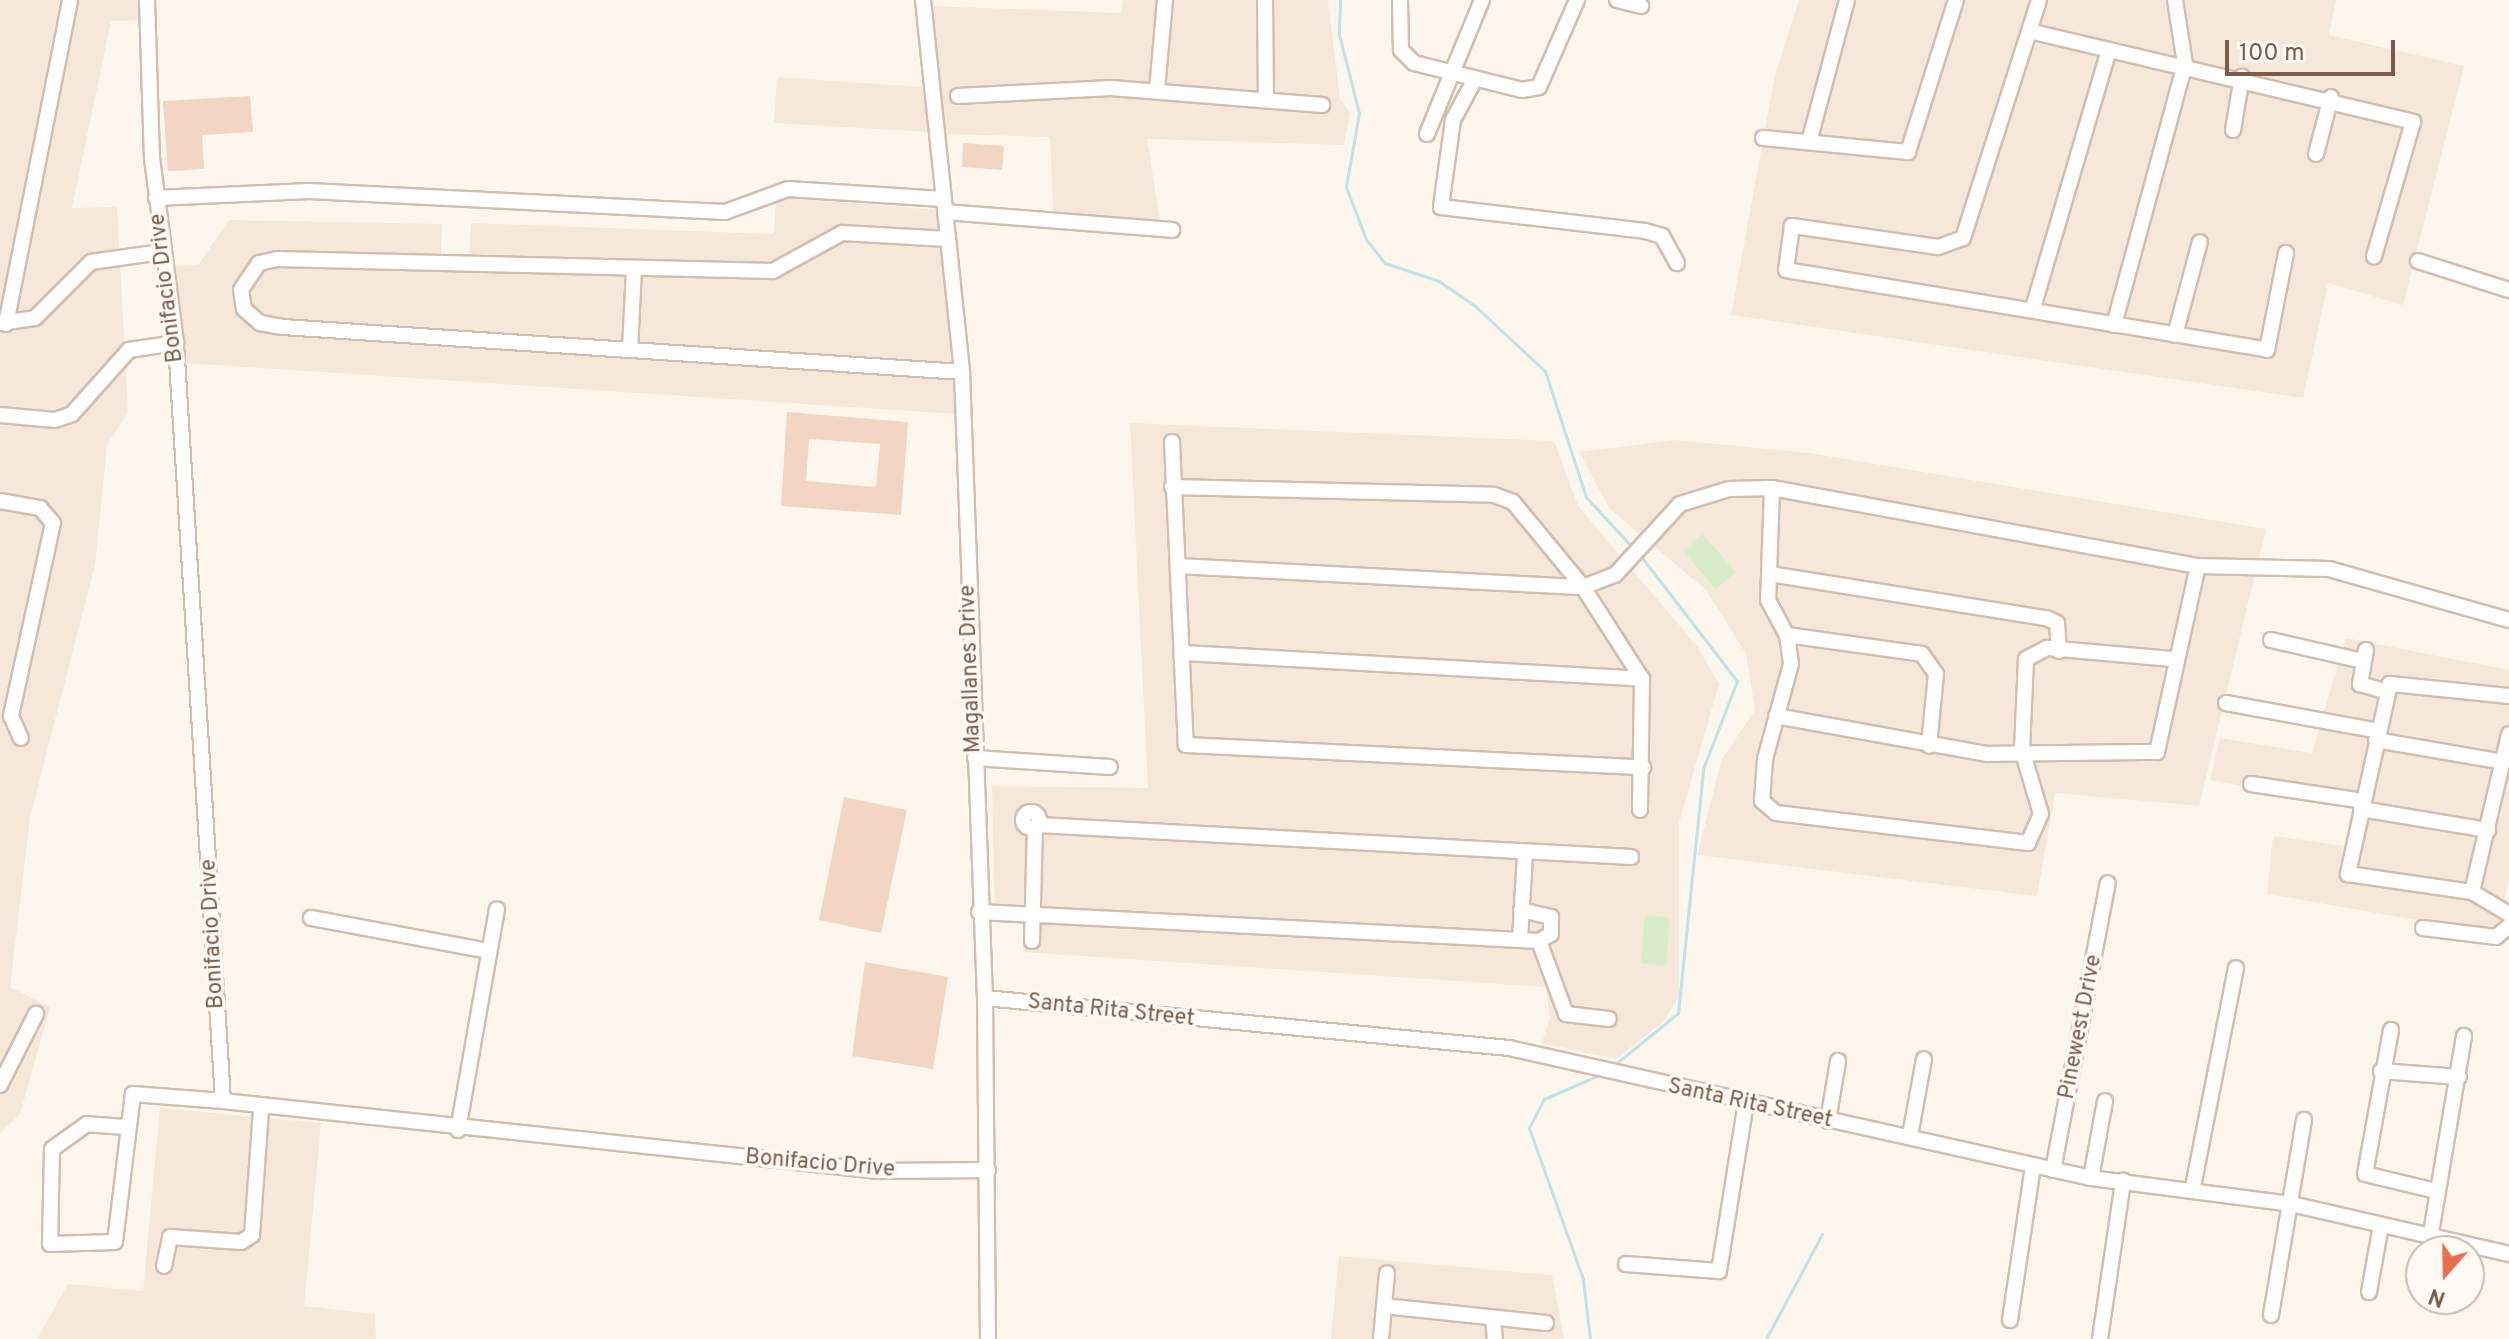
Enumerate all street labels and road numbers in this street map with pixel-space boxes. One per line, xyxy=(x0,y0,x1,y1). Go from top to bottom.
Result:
street label: Bonifacio Drive xyxy=(145,212,189,364)
street label: Magallanes Drive xyxy=(955,584,987,754)
street label: Bonifacio Drive xyxy=(196,858,230,1010)
street label: Pinewest Drive xyxy=(2054,953,2108,1101)
street label: Santa Rita Street xyxy=(1026,989,1196,1033)
street label: Santa Rita Street xyxy=(1665,1074,1835,1134)
street label: Bonifacio Drive xyxy=(744,1144,896,1184)

